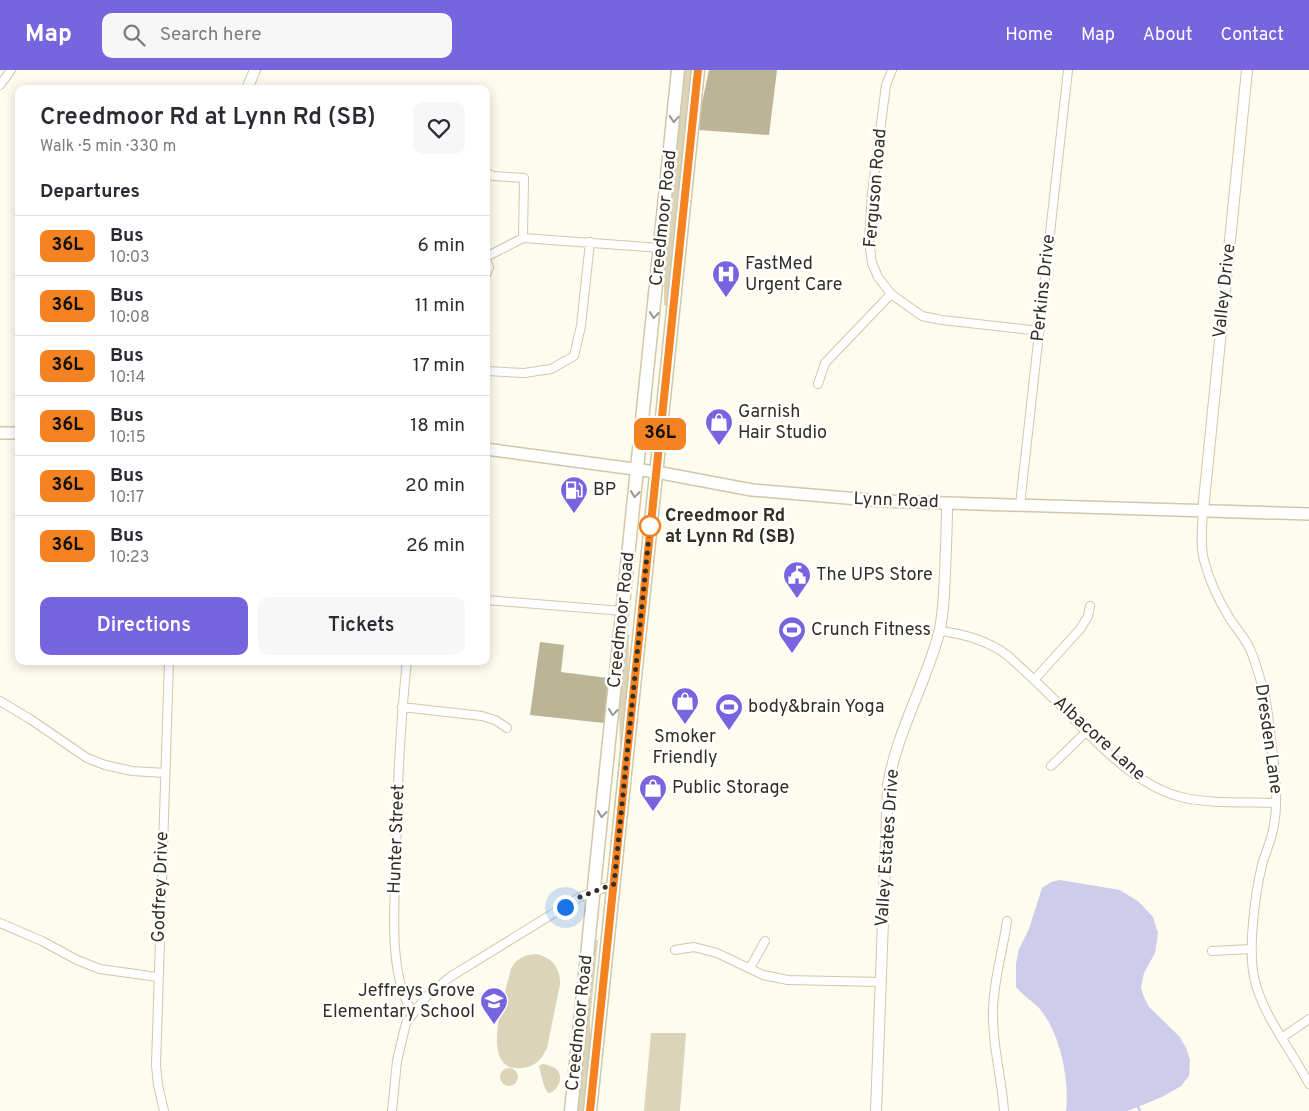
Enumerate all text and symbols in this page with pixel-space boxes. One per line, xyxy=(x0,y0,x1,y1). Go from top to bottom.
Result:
search box xyxy=(102,13,452,58)
text: Map xyxy=(25,20,72,50)
icon: search xyxy=(120,21,148,49)
text: Search here xyxy=(160,23,261,47)
text: Home xyxy=(1005,24,1053,47)
text: Map xyxy=(1081,24,1115,47)
text: About xyxy=(1143,24,1192,47)
text: Contact xyxy=(1220,24,1284,47)
button: heart xyxy=(413,102,465,154)
text: Creedmoor Rd at Lynn Rd (SB) xyxy=(40,103,376,133)
one-way arrow xyxy=(669,115,680,123)
street label: Ferguson Road xyxy=(859,127,893,249)
text: Walk · 5 min · 330 m xyxy=(40,137,176,157)
street label: Creedmoor Road xyxy=(645,149,683,287)
text: Departures xyxy=(40,180,140,204)
text: Bus xyxy=(110,224,144,248)
street label: Perkins Drive xyxy=(1027,233,1061,343)
text: 36L xyxy=(51,234,84,257)
text: 6 min xyxy=(418,234,465,258)
street label: Valley Drive xyxy=(1209,243,1241,339)
text: 10:03 xyxy=(110,248,150,268)
place label: FastMed Urgent Care xyxy=(745,253,842,297)
hospital icon: FastMed Urgent Care xyxy=(711,259,741,298)
text: Bus xyxy=(110,284,144,308)
text: 36L xyxy=(51,294,84,317)
text: 11 min xyxy=(415,294,465,318)
text: 10:08 xyxy=(110,308,150,328)
one-way arrow xyxy=(649,311,660,319)
text: Bus xyxy=(110,344,144,368)
text: 36L xyxy=(51,354,84,377)
text: 17 min xyxy=(413,354,465,378)
text: 10:14 xyxy=(110,368,145,388)
place label: Garnish Hair Studio xyxy=(738,401,827,445)
text: Bus xyxy=(110,404,144,428)
shop icon: Garnish Hair Studio xyxy=(704,407,734,446)
text: 36L xyxy=(51,414,84,437)
text: 18 min xyxy=(410,414,465,438)
line badge: 36L xyxy=(631,418,689,450)
text: 36L xyxy=(644,422,676,445)
text: 10:15 xyxy=(110,428,146,448)
text: Bus xyxy=(110,464,144,488)
text: 36L xyxy=(51,474,84,497)
text: 20 min xyxy=(405,474,465,498)
fuel station icon: BP xyxy=(559,475,589,514)
place label: BP xyxy=(593,479,616,502)
text: 10:17 xyxy=(110,488,144,508)
street label: Lynn Road xyxy=(853,488,939,514)
one-way arrow xyxy=(630,490,641,498)
place label: Creedmoor Rd at Lynn Rd (SB) xyxy=(665,505,795,549)
marker: Creedmoor Rd at Lynn Rd (SB) xyxy=(639,515,661,537)
text: Bus xyxy=(110,524,144,548)
text: 36L xyxy=(51,534,84,557)
text: 26 min xyxy=(406,534,465,558)
text: 10:23 xyxy=(110,548,149,568)
street label: Creedmoor Road xyxy=(603,551,641,689)
public building icon: The UPS Store xyxy=(782,560,812,599)
place label: The UPS Store xyxy=(816,564,933,587)
button: Directions xyxy=(40,597,248,655)
button: Tickets xyxy=(258,597,465,655)
sports icon: Crunch Fitness xyxy=(777,615,807,654)
place label: Crunch Fitness xyxy=(811,619,931,642)
street label: Dresden Lane xyxy=(1249,683,1287,795)
shop icon: Smoker Friendly xyxy=(670,686,700,725)
street label: Albacore Lane xyxy=(1048,691,1150,787)
sports icon: body&brain Yoga xyxy=(714,692,744,731)
place label: body&brain Yoga xyxy=(748,696,884,719)
one-way arrow xyxy=(608,708,619,716)
place label: Smoker Friendly xyxy=(653,726,717,770)
street label: Valley Estates Drive xyxy=(871,768,905,928)
shop icon: Public Storage xyxy=(638,773,668,812)
place label: Public Storage xyxy=(672,777,789,800)
street label: Hunter Street xyxy=(384,784,410,894)
one-way arrow xyxy=(597,810,608,818)
street label: Godfrey Drive xyxy=(148,831,174,943)
your location xyxy=(553,895,578,920)
street label: Creedmoor Road xyxy=(561,954,599,1092)
place label: Jeffreys Grove Elementary School xyxy=(322,980,475,1024)
school or university icon: Jeffreys Grove Elementary School xyxy=(479,986,509,1025)

